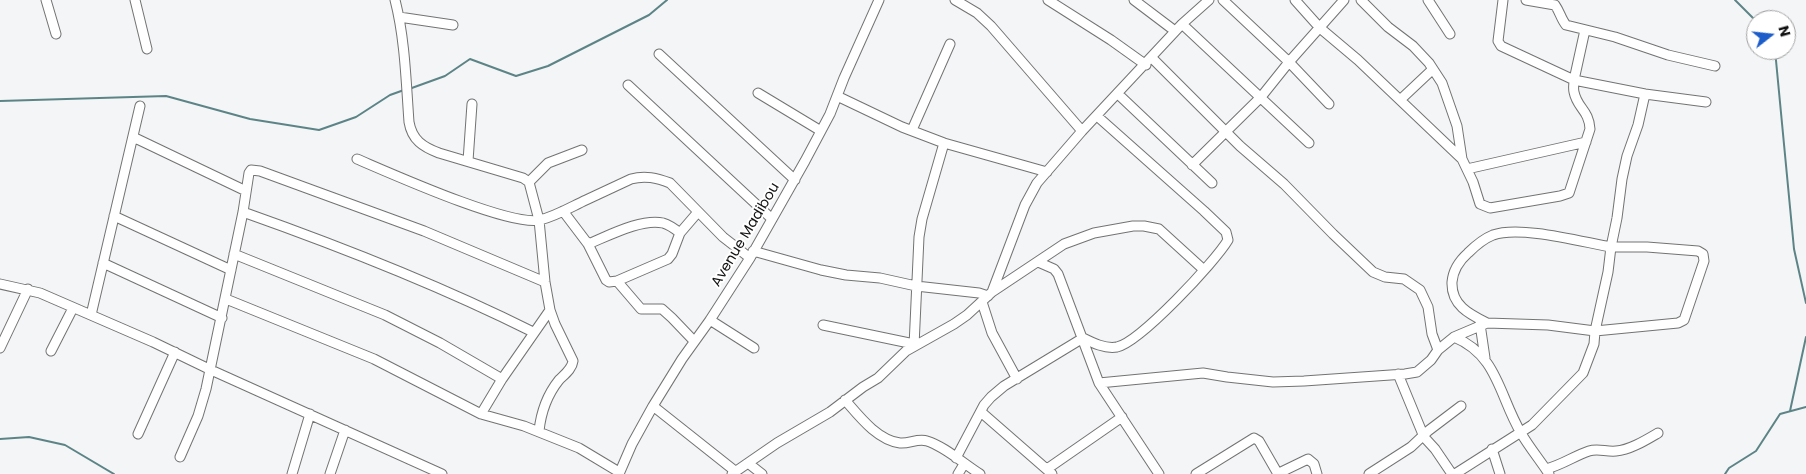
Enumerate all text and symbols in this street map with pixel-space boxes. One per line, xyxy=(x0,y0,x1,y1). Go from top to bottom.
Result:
north arrow xyxy=(1746,10,1796,60)
text: N xyxy=(1773,23,1796,39)
street label: Avenue Madibou xyxy=(708,180,784,290)

